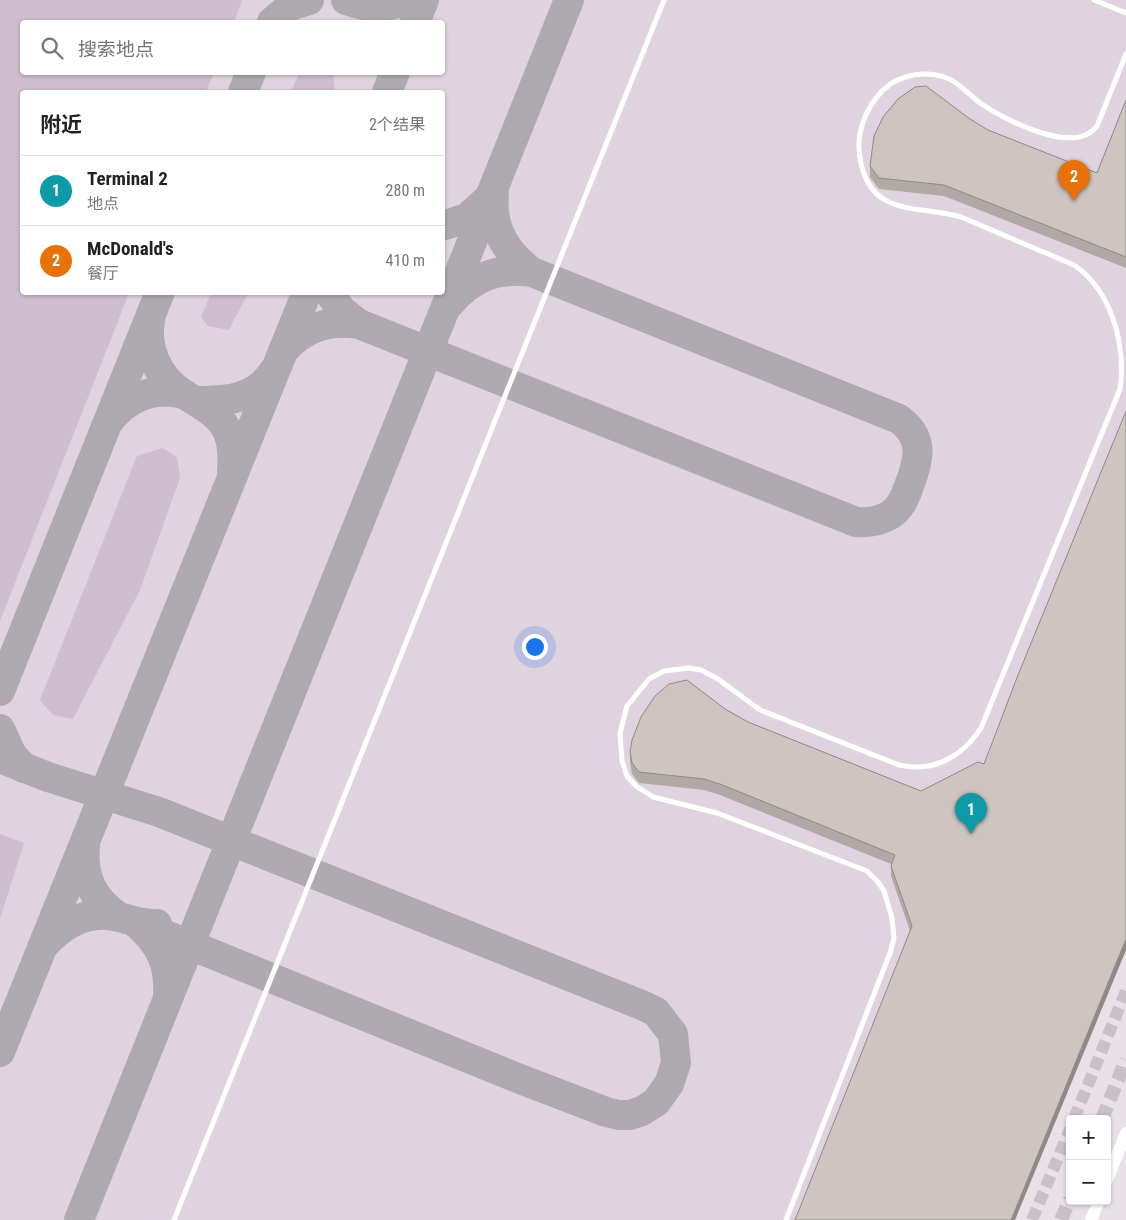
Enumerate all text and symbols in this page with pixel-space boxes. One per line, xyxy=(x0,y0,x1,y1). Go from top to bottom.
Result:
search box xyxy=(20,20,445,75)
icon: search xyxy=(38,34,66,62)
text: 搜索地点 xyxy=(78,38,154,61)
text: 附近 xyxy=(40,113,82,137)
text: 2个结果 xyxy=(369,115,425,134)
pin: 2 xyxy=(1058,160,1090,201)
text: Terminal 2 xyxy=(87,167,168,190)
text: 1 xyxy=(52,181,60,200)
text: 280 m xyxy=(386,181,425,200)
text: 地点 xyxy=(87,194,119,213)
text: McDonald's xyxy=(87,237,174,260)
text: 2 xyxy=(52,251,60,270)
text: 410 m xyxy=(386,251,425,270)
text: 餐厅 xyxy=(87,264,119,283)
your location xyxy=(522,634,548,660)
pin: 1 xyxy=(955,793,987,834)
map controls xyxy=(1066,1115,1111,1205)
button: + xyxy=(1066,1115,1111,1160)
button: − xyxy=(1066,1160,1111,1205)

